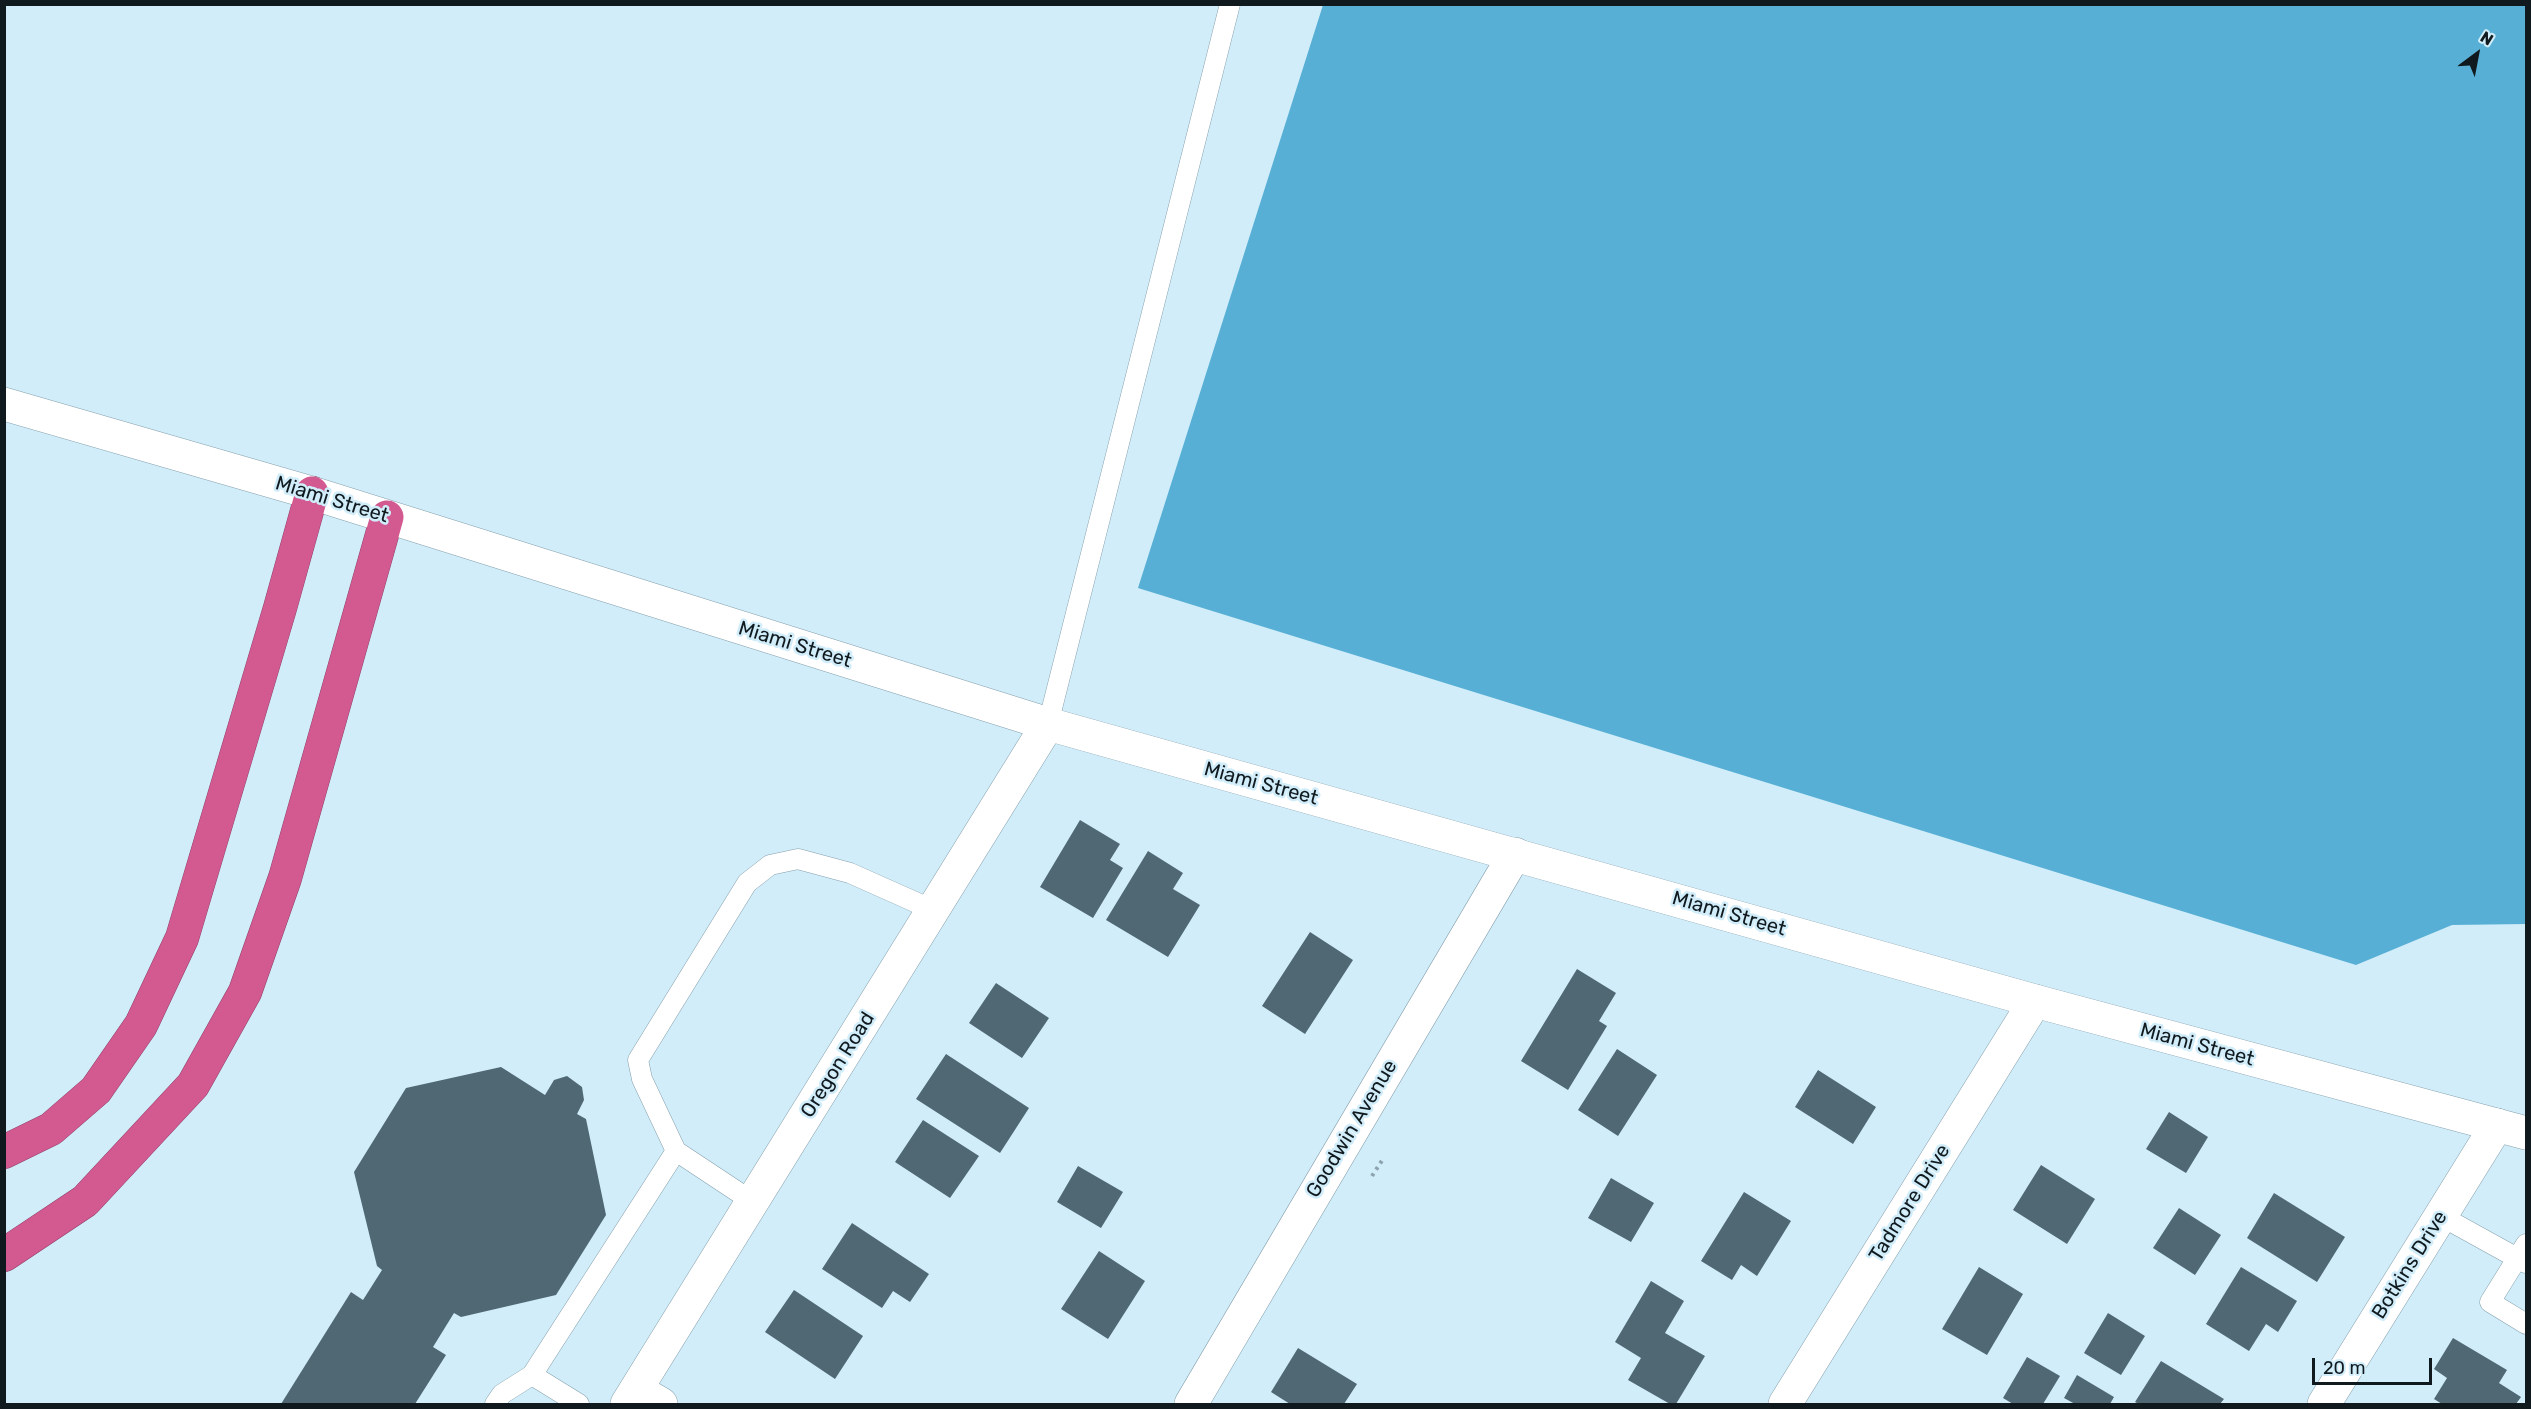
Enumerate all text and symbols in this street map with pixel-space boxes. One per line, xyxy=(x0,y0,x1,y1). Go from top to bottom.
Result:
north arrow xyxy=(2447,24,2507,84)
text: N xyxy=(2477,27,2497,49)
street label: Miami Street xyxy=(272,471,392,529)
street label: Miami Street xyxy=(735,616,855,674)
street label: Miami Street xyxy=(1201,757,1321,811)
street label: Miami Street xyxy=(1669,886,1789,942)
street label: Oregon Road xyxy=(796,1008,880,1122)
street label: Miami Street xyxy=(2137,1018,2257,1072)
street label: Goodwin Avenue xyxy=(1301,1056,1403,1202)
street label: Tadmore Drive xyxy=(1864,1140,1956,1266)
street label: Botkins Drive xyxy=(2367,1206,2453,1324)
scale bar xyxy=(2315,1346,2435,1384)
text: 20 m xyxy=(2323,1357,2365,1379)

